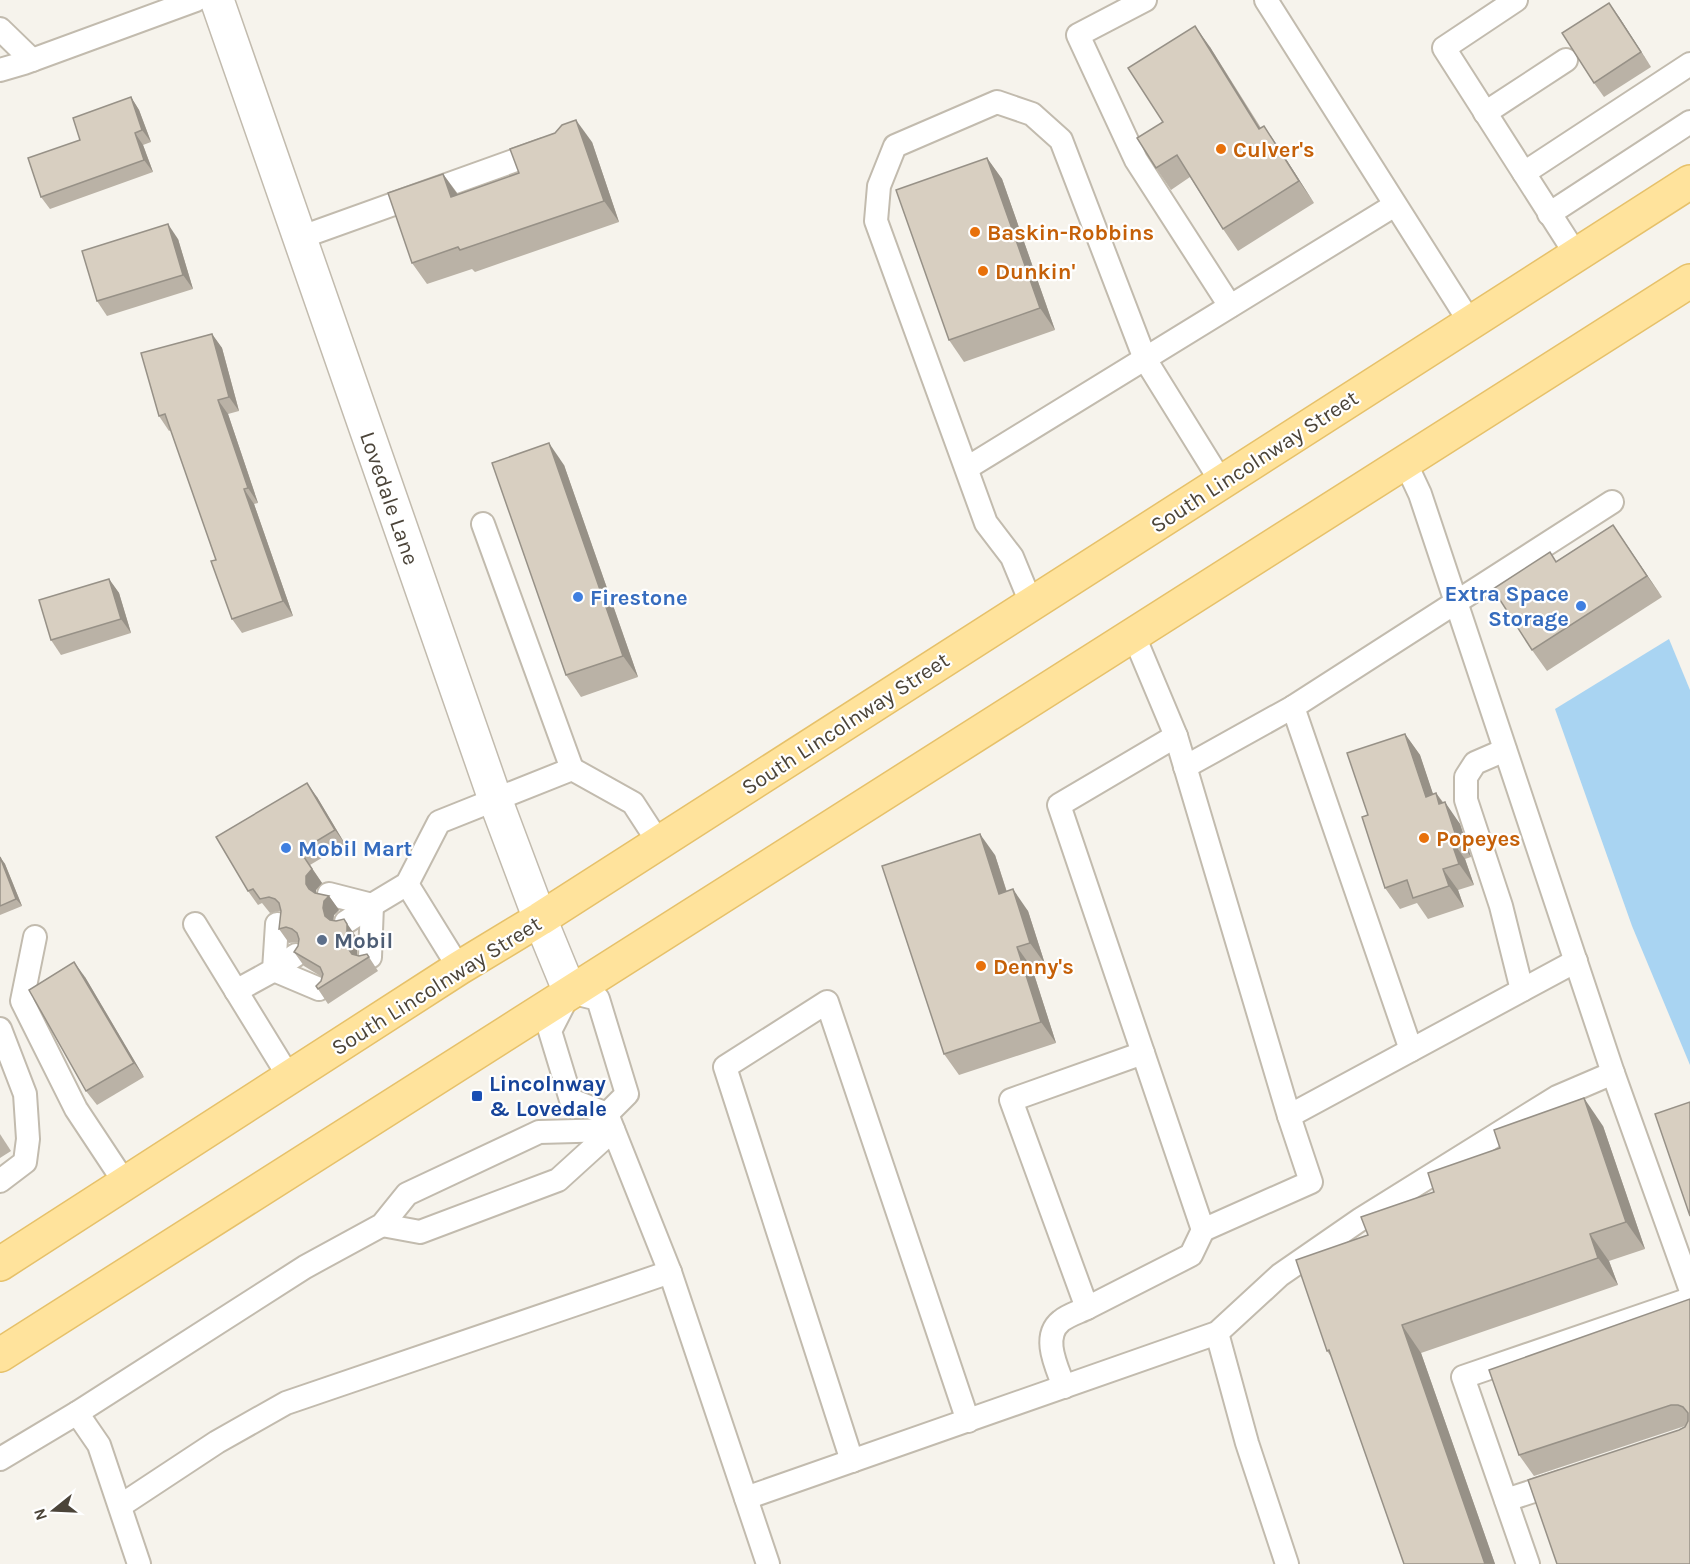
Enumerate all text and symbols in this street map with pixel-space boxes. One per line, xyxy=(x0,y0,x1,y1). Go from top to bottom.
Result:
place label: Culver's xyxy=(1233,137,1315,163)
marker: Culver's xyxy=(1214,142,1228,156)
place label: Baskin-Robbins xyxy=(987,220,1154,246)
marker: Baskin-Robbins xyxy=(968,225,982,239)
place label: Dunkin' xyxy=(995,259,1076,285)
marker: Dunkin' xyxy=(976,264,990,278)
street label: South Lincolnway Street xyxy=(1146,385,1363,539)
street label: Lovedale Lane xyxy=(354,428,424,568)
place label: Extra Space Storage xyxy=(1445,581,1569,632)
place label: Firestone xyxy=(590,585,688,611)
marker: Firestone xyxy=(571,590,585,604)
marker: Extra Space Storage xyxy=(1574,599,1588,613)
street label: South Lincolnway Street xyxy=(737,647,954,801)
place label: Popeyes xyxy=(1436,826,1521,852)
marker: Popeyes xyxy=(1417,831,1431,845)
place label: Mobil Mart xyxy=(298,836,412,862)
marker: Mobil Mart xyxy=(279,841,293,855)
street label: South Lincolnway Street xyxy=(327,911,546,1061)
place label: Mobil xyxy=(334,928,393,954)
marker: Mobil xyxy=(315,933,329,947)
place label: Denny's xyxy=(993,954,1074,980)
marker: Denny's xyxy=(974,959,988,973)
place label: Lincolnway & Lovedale xyxy=(489,1071,607,1122)
marker: Lincolnway & Lovedale xyxy=(470,1089,484,1103)
north arrow xyxy=(24,1480,84,1540)
text: N xyxy=(29,1506,51,1523)

